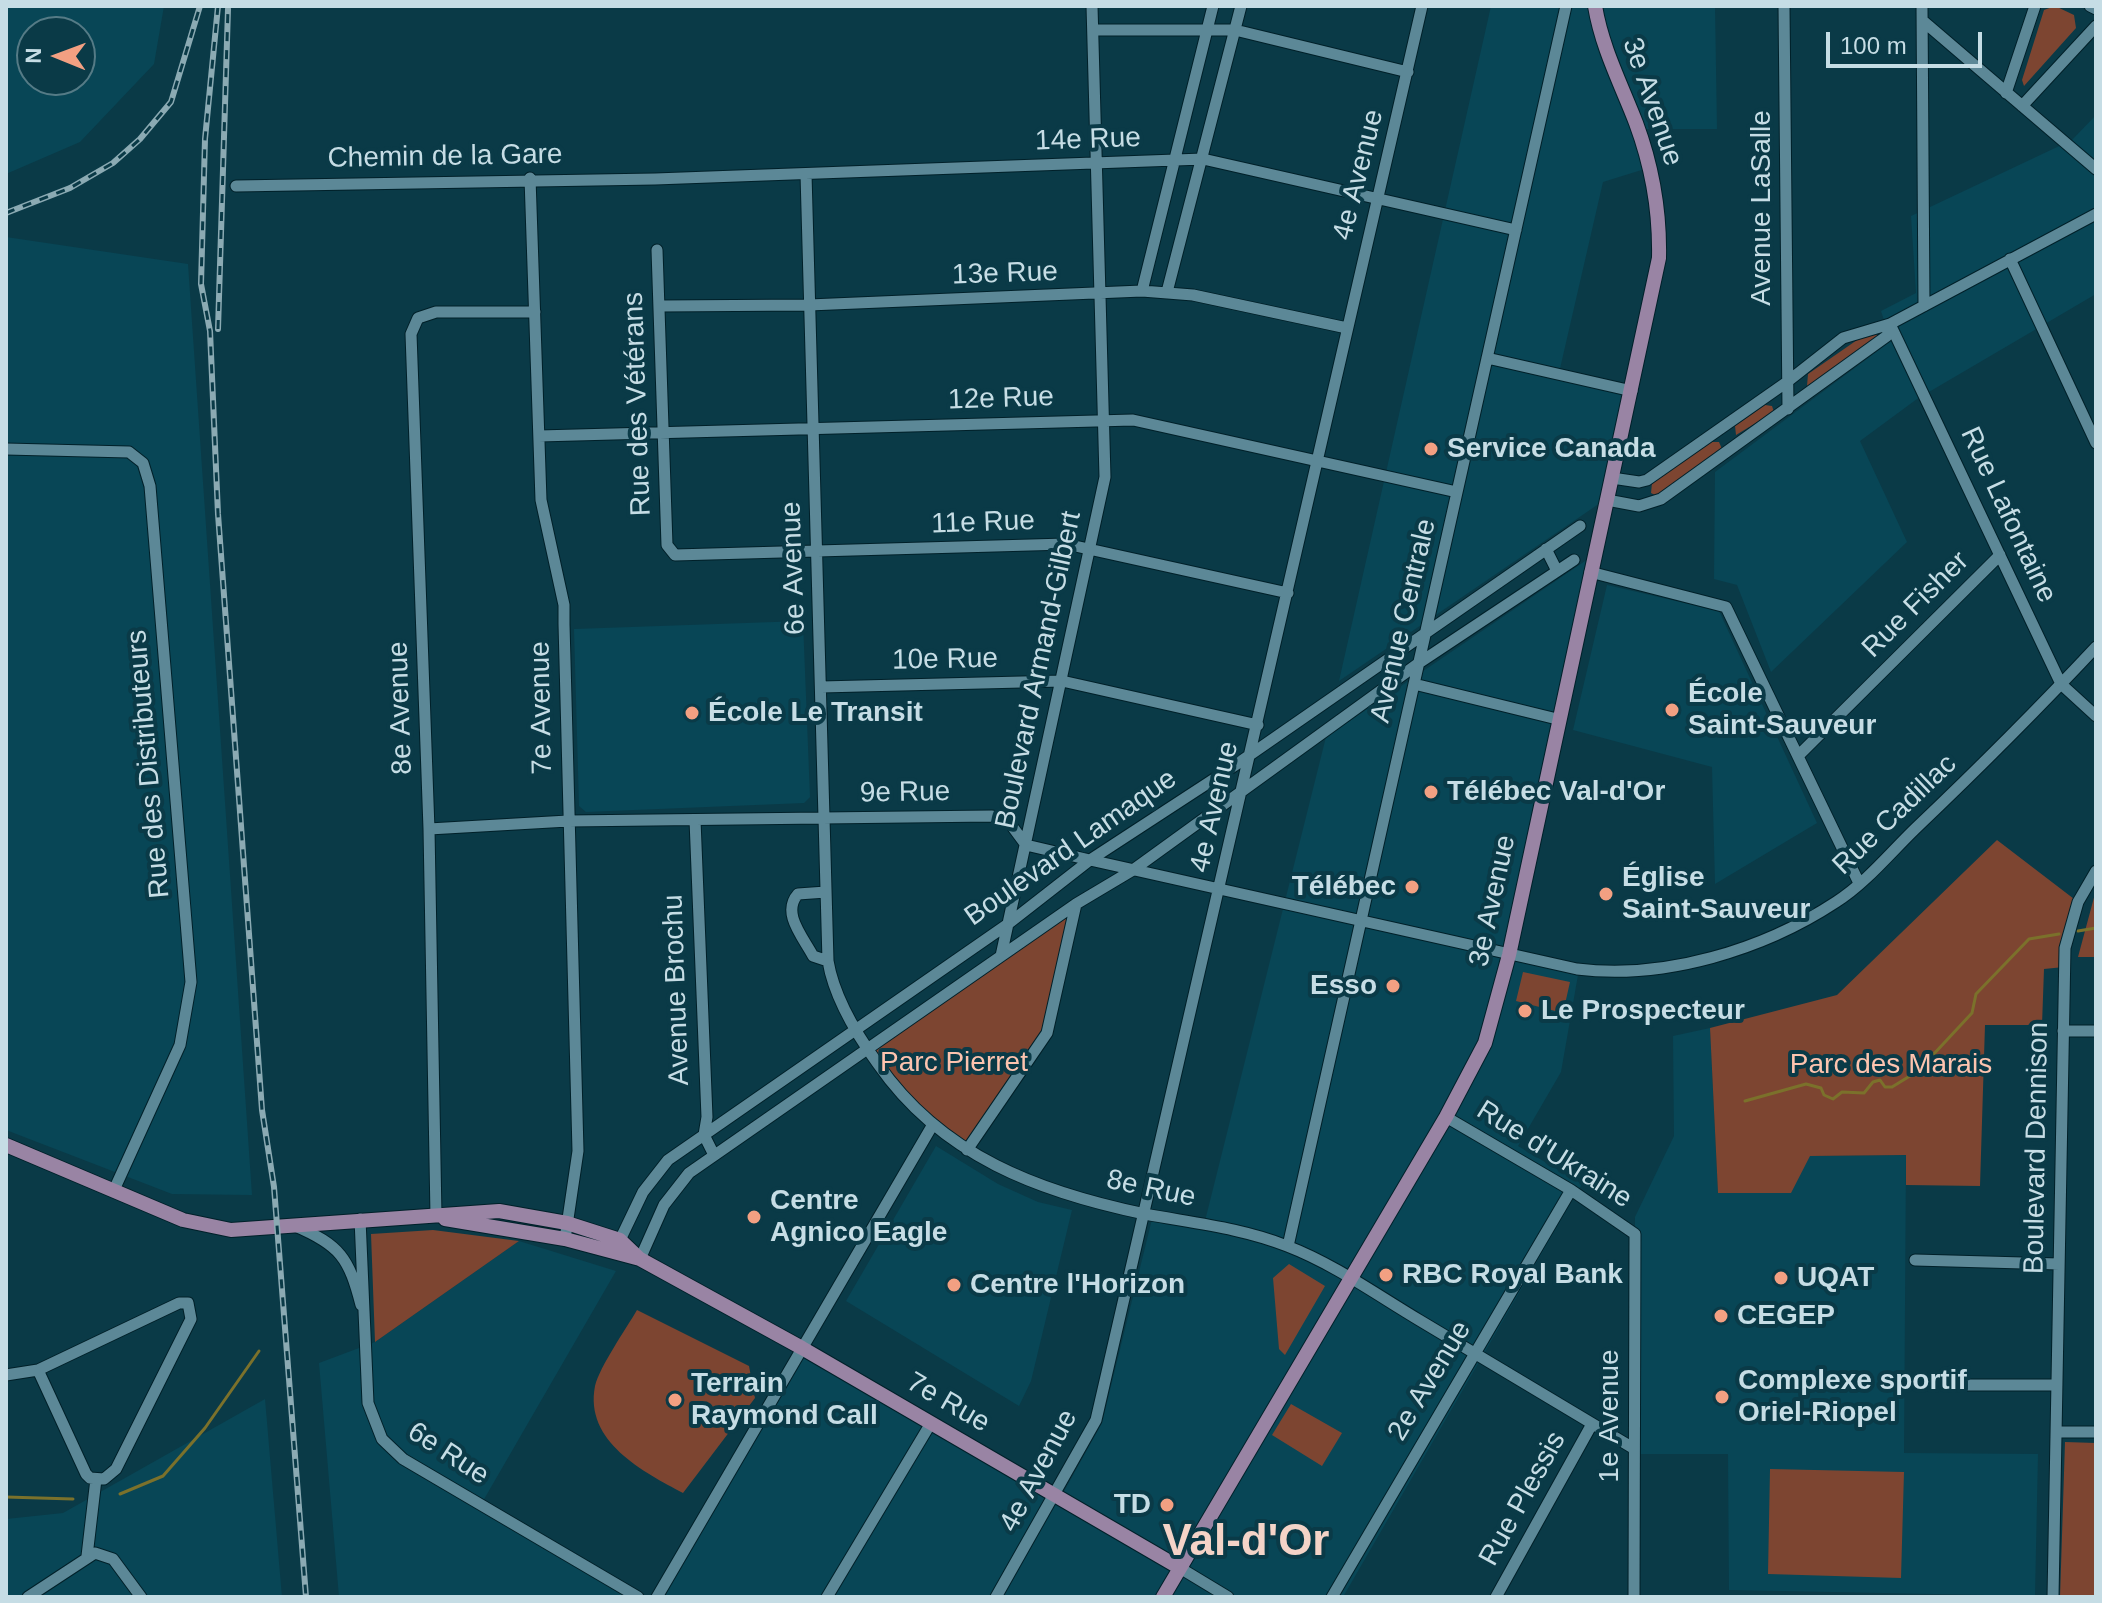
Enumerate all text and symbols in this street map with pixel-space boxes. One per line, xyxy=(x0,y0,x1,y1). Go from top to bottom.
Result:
north arrow xyxy=(16,16,96,96)
scale bar xyxy=(1830,16,1986,66)
text: 100 m xyxy=(1840,32,1907,59)
street label: 3e Avenue xyxy=(1614,33,1690,171)
text: N xyxy=(21,47,46,64)
street label: 4e Avenue xyxy=(1327,106,1391,244)
street label: Avenue LaSalle xyxy=(1745,110,1779,306)
street label: 14e Rue xyxy=(1035,121,1141,159)
street label: Chemin de la Gare xyxy=(327,138,563,176)
street label: 13e Rue xyxy=(952,255,1058,293)
street label: Rue des Vétérans xyxy=(617,291,659,517)
street label: 12e Rue xyxy=(948,380,1054,418)
street label: Rue Lafontaine xyxy=(1953,422,2063,608)
place label: Service Canada xyxy=(1447,432,1656,466)
marker: Service Canada xyxy=(1422,440,1440,458)
street label: 6e Avenue xyxy=(775,501,813,635)
street label: 11e Rue xyxy=(931,504,1035,542)
street label: Boulevard Armand-Gilbert xyxy=(989,508,1089,832)
street label: Avenue Centrale xyxy=(1364,516,1444,726)
street label: Rue Fisher xyxy=(1856,545,1976,665)
street label: Rue des Distributeurs xyxy=(121,628,177,900)
street label: 8e Avenue xyxy=(382,641,420,775)
street label: 7e Avenue xyxy=(524,641,560,775)
street label: 10e Rue xyxy=(892,642,998,678)
place label: École Saint-Sauveur xyxy=(1688,677,1876,743)
place label: École Le Transit xyxy=(708,696,923,730)
marker: École Saint-Sauveur xyxy=(1663,701,1681,719)
marker: École Le Transit xyxy=(683,704,701,722)
street label: 4e Avenue xyxy=(1184,738,1246,876)
street label: Rue Cadillac xyxy=(1826,748,1964,882)
street label: Boulevard Lamaque xyxy=(959,762,1183,934)
street label: 9e Rue xyxy=(860,775,950,811)
place label: Télébec Val-d'Or xyxy=(1447,775,1665,809)
marker: Télébec Val-d'Or xyxy=(1422,783,1440,801)
street label: 3e Avenue xyxy=(1463,832,1523,970)
place label: Église Saint-Sauveur xyxy=(1622,861,1810,927)
place label: Télébec xyxy=(1292,870,1396,904)
marker: Télébec xyxy=(1403,878,1421,896)
marker: Église Saint-Sauveur xyxy=(1597,885,1615,903)
street label: Avenue Brochu xyxy=(657,894,697,1086)
place label: Esso xyxy=(1310,969,1377,1003)
marker: Esso xyxy=(1384,977,1402,995)
place label: Le Prospecteur xyxy=(1541,994,1745,1028)
marker: Le Prospecteur xyxy=(1516,1002,1534,1020)
street label: Boulevard Dennison xyxy=(2018,1022,2056,1274)
park label: Parc Pierret xyxy=(880,1046,1028,1080)
park label: Parc des Marais xyxy=(1790,1048,1992,1082)
street label: Rue d'Ukraine xyxy=(1470,1094,1638,1216)
street label: 8e Rue xyxy=(1103,1163,1199,1215)
place label: Centre Agnico Eagle xyxy=(770,1184,947,1250)
marker: Centre Agnico Eagle xyxy=(745,1208,763,1226)
place label: RBC Royal Bank xyxy=(1402,1258,1623,1292)
place label: UQAT xyxy=(1797,1261,1874,1295)
marker: RBC Royal Bank xyxy=(1377,1266,1395,1284)
place label: Centre l'Horizon xyxy=(970,1268,1185,1302)
marker: UQAT xyxy=(1772,1269,1790,1287)
marker: Centre l'Horizon xyxy=(945,1276,963,1294)
place label: CEGEP xyxy=(1737,1299,1835,1333)
marker: CEGEP xyxy=(1712,1307,1730,1325)
street label: 2e Avenue xyxy=(1381,1315,1479,1447)
street label: 1e Avenue xyxy=(1593,1349,1627,1483)
place label: Complexe sportif Oriel-Riopel xyxy=(1738,1364,1967,1430)
street label: 7e Rue xyxy=(901,1366,995,1440)
place label: Terrain Raymond Call xyxy=(691,1367,878,1433)
marker: Complexe sportif Oriel-Riopel xyxy=(1713,1388,1731,1406)
marker: Terrain Raymond Call xyxy=(666,1391,684,1409)
street label: 4e Avenue xyxy=(993,1404,1085,1538)
street label: 6e Rue xyxy=(401,1415,495,1493)
street label: Rue Plessis xyxy=(1472,1426,1574,1572)
place label: TD xyxy=(1114,1488,1151,1522)
marker: TD xyxy=(1158,1496,1176,1514)
district label: Val-d'Or xyxy=(1163,1517,1329,1569)

